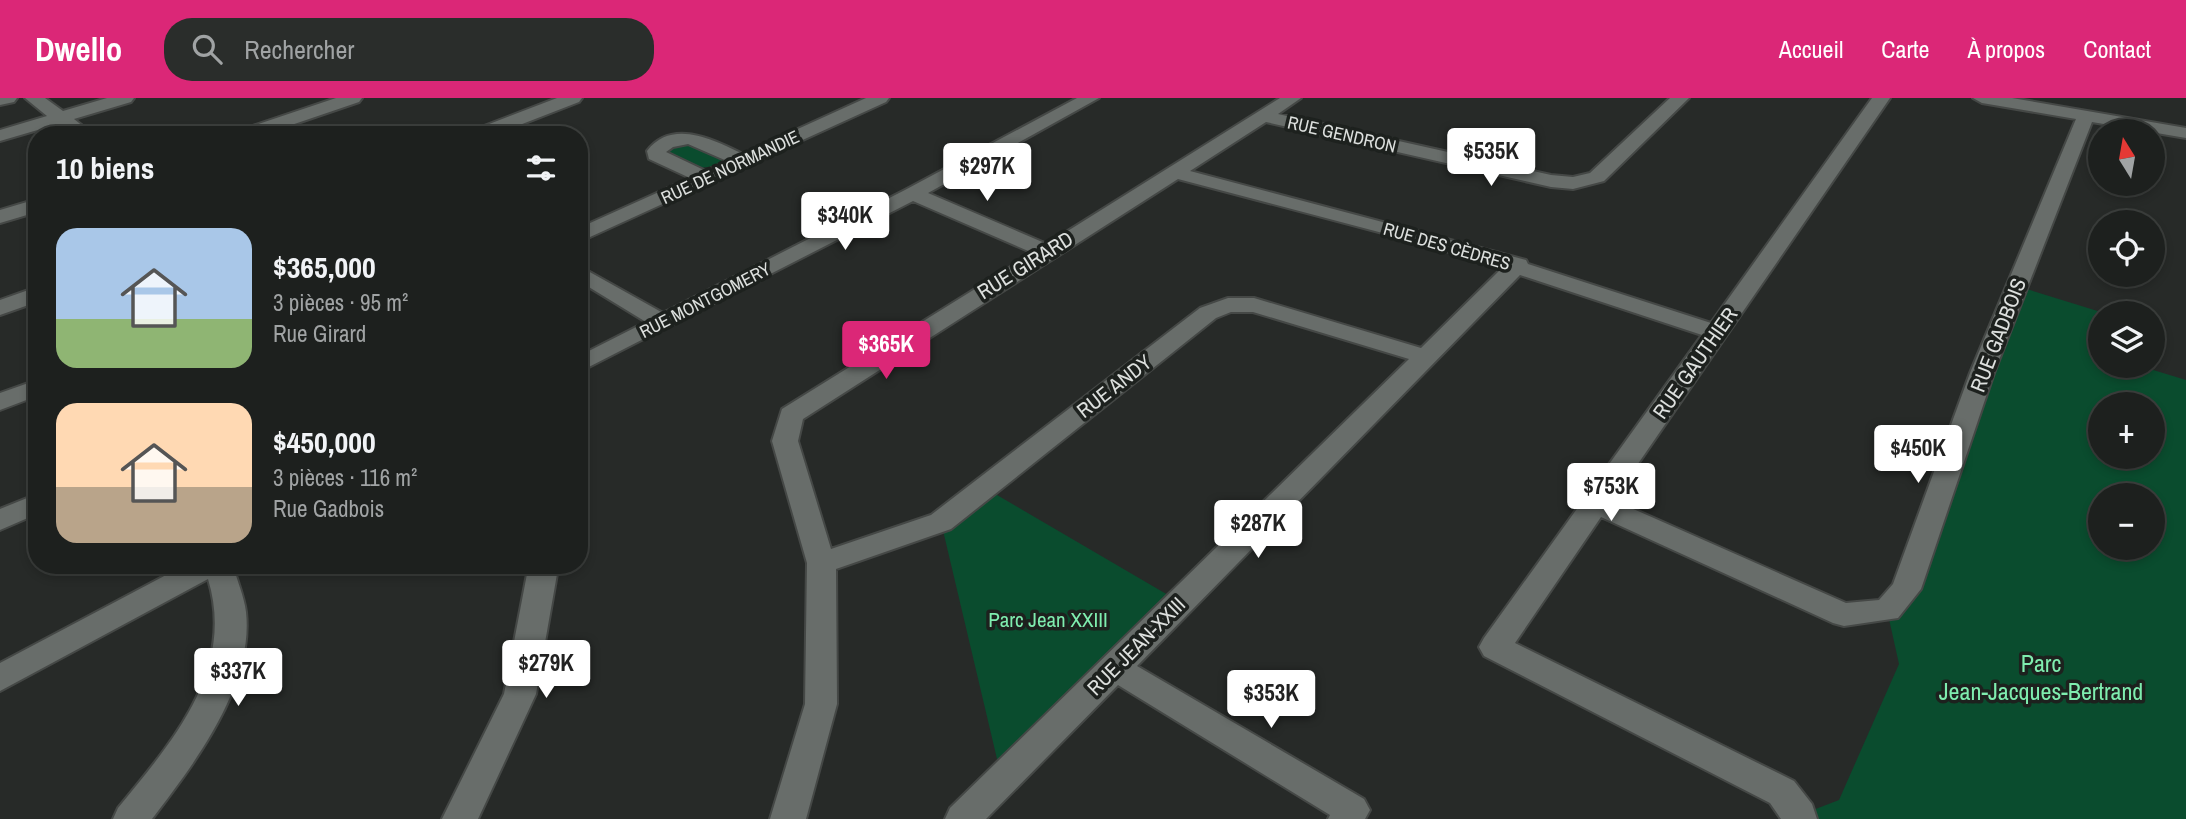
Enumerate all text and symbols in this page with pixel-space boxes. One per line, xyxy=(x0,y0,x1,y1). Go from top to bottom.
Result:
search box xyxy=(164,18,654,81)
text: Dwello xyxy=(35,27,122,71)
icon: search xyxy=(188,30,226,68)
text: Rechercher xyxy=(244,32,354,67)
text: Accueil xyxy=(1779,33,1843,65)
text: Carte xyxy=(1881,33,1929,65)
text: À propos xyxy=(1967,33,2045,65)
text: Contact xyxy=(2083,33,2151,65)
street label: RUE GENDRON xyxy=(1285,109,1399,159)
north arrow xyxy=(2088,119,2165,196)
map controls xyxy=(2088,119,2165,560)
street label: RUE DE NORMANDIE xyxy=(657,124,803,210)
pin: $535K xyxy=(1442,129,1540,188)
text: $535K xyxy=(1463,135,1519,166)
pin: $297K xyxy=(938,144,1036,203)
text: 10 biens xyxy=(56,148,154,188)
icon: filters xyxy=(522,149,560,187)
text: $297K xyxy=(959,150,1015,181)
pin: $340K xyxy=(796,192,894,252)
text: $340K xyxy=(817,199,873,230)
button: locate xyxy=(2088,210,2165,287)
street label: RUE DES CÈDRES xyxy=(1380,216,1514,276)
street label: RUE GIRARD xyxy=(971,224,1079,306)
text: $365,000 xyxy=(273,247,376,287)
icon: home xyxy=(112,256,196,340)
street label: RUE MONTGOMERY xyxy=(635,256,775,344)
street label: RUE GADBOIS xyxy=(1963,274,2033,396)
text: 3 pièces · 95 m² xyxy=(273,287,408,318)
street label: RUE GAUTHIER xyxy=(1646,301,1744,425)
button: layers xyxy=(2088,301,2165,378)
text: Rue Girard xyxy=(273,318,366,349)
pin: $365K xyxy=(837,322,935,381)
text: $365K xyxy=(858,328,914,359)
street label: RUE ANDY xyxy=(1070,347,1158,425)
button: + xyxy=(2088,392,2165,469)
text: $450,000 xyxy=(273,422,376,462)
pin: $450K xyxy=(1869,426,1967,485)
icon: home xyxy=(112,431,196,515)
text: $450K xyxy=(1890,432,1946,463)
text: 3 pièces · 116 m² xyxy=(273,462,417,493)
pin: $753K xyxy=(1562,464,1660,523)
text: $753K xyxy=(1583,470,1639,501)
button: − xyxy=(2088,483,2165,560)
text: Rue Gadbois xyxy=(273,493,384,524)
pin: $287K xyxy=(1209,500,1307,560)
text: $287K xyxy=(1230,507,1286,538)
street label: RUE JEAN-XXIII xyxy=(1080,590,1192,702)
park label: Parc Jean XXIII xyxy=(988,605,1108,634)
pin: $279K xyxy=(497,640,595,700)
text: $279K xyxy=(518,647,574,678)
park label: Parc Jean-Jacques-Bertrand xyxy=(1939,647,2143,707)
pin: $337K xyxy=(189,648,287,708)
text: $337K xyxy=(210,655,266,686)
pin: $353K xyxy=(1222,670,1320,730)
text: $353K xyxy=(1243,677,1299,708)

